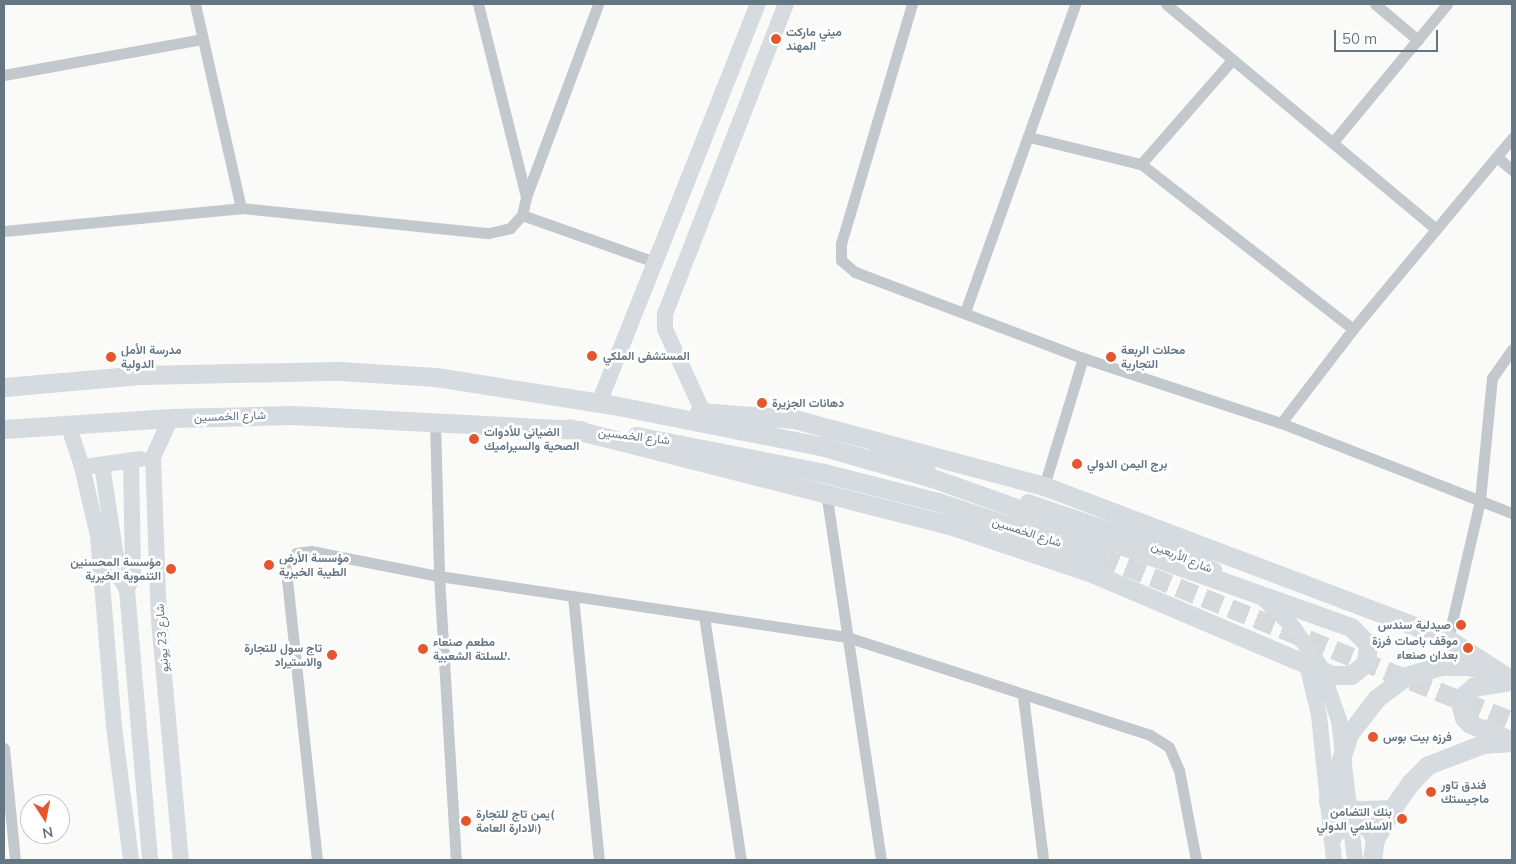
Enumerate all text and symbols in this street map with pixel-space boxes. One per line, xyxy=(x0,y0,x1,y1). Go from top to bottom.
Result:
scale bar xyxy=(1336,20,1440,52)
place label: ميني ماركت المهند xyxy=(786,25,842,53)
text: 50 m xyxy=(1342,29,1377,48)
marker: ميني ماركت المهند xyxy=(770,33,782,45)
place label: مدرسة الأمل الدولية xyxy=(121,343,182,371)
place label: محلات الربعة التجارية xyxy=(1121,343,1185,371)
marker: المستشفى الملكي xyxy=(585,349,599,363)
place label: المستشفى الملكي xyxy=(603,349,690,363)
marker: مدرسة الأمل الدولية xyxy=(105,351,117,363)
marker: محلات الربعة التجارية xyxy=(1105,351,1117,363)
place label: دهانات الجزيرة xyxy=(772,396,844,410)
marker: دهانات الجزيرة xyxy=(756,397,768,409)
street label: شارع الخمسين xyxy=(194,408,266,424)
street label: شارع الخمسين xyxy=(597,424,671,448)
place label: الضياني للأدوات الصحية والسيراميك xyxy=(484,425,579,453)
marker: الضياني للأدوات الصحية والسيراميك xyxy=(468,433,480,445)
place label: برج اليمن الدولي xyxy=(1087,457,1167,471)
marker: برج اليمن الدولي xyxy=(1071,458,1083,470)
street label: شارع الخمسين xyxy=(990,514,1064,550)
street label: شارع الأربعين xyxy=(1149,538,1215,576)
place label: مؤسسة الأرض الطيبة الخيرية xyxy=(279,551,349,579)
place label: مؤسسة المحسنين التنموية الخيرية xyxy=(70,555,161,583)
marker: مؤسسة الأرض الطيبة الخيرية xyxy=(263,559,275,571)
marker: مؤسسة المحسنين التنموية الخيرية xyxy=(165,563,177,575)
street label: شارع 23 يونيو xyxy=(152,603,172,673)
place label: صيدلية سندس xyxy=(1378,618,1451,632)
marker: صيدلية سندس xyxy=(1455,619,1467,631)
place label: موقف باصات فرزة بعدان صنعاء xyxy=(1372,634,1458,662)
place label: مطعم صنعاء للسلتة الشعبية. xyxy=(433,635,510,663)
place label: تاج سول للتجارة والاستيراد xyxy=(244,641,322,669)
marker: موقف باصات فرزة بعدان صنعاء xyxy=(1462,642,1474,654)
marker: مطعم صنعاء للسلتة الشعبية. xyxy=(417,643,429,655)
marker: تاج سول للتجارة والاستيراد xyxy=(326,649,338,661)
place label: فرزه بيت بوس xyxy=(1383,730,1452,744)
marker: فرزه بيت بوس xyxy=(1367,731,1379,743)
place label: فندق تاور ماجيستك xyxy=(1441,778,1489,806)
marker: فندق تاور ماجيستك xyxy=(1425,786,1437,798)
north arrow xyxy=(20,794,70,844)
place label: بنك التضامن الاسلامي الدولي xyxy=(1317,805,1392,833)
place label: يمن تاج للتجارة( الادارة العامة) xyxy=(476,807,554,835)
marker: بنك التضامن الاسلامي الدولي xyxy=(1396,813,1408,825)
marker: يمن تاج للتجارة( الادارة العامة) xyxy=(460,815,472,827)
text: N xyxy=(41,823,55,843)

